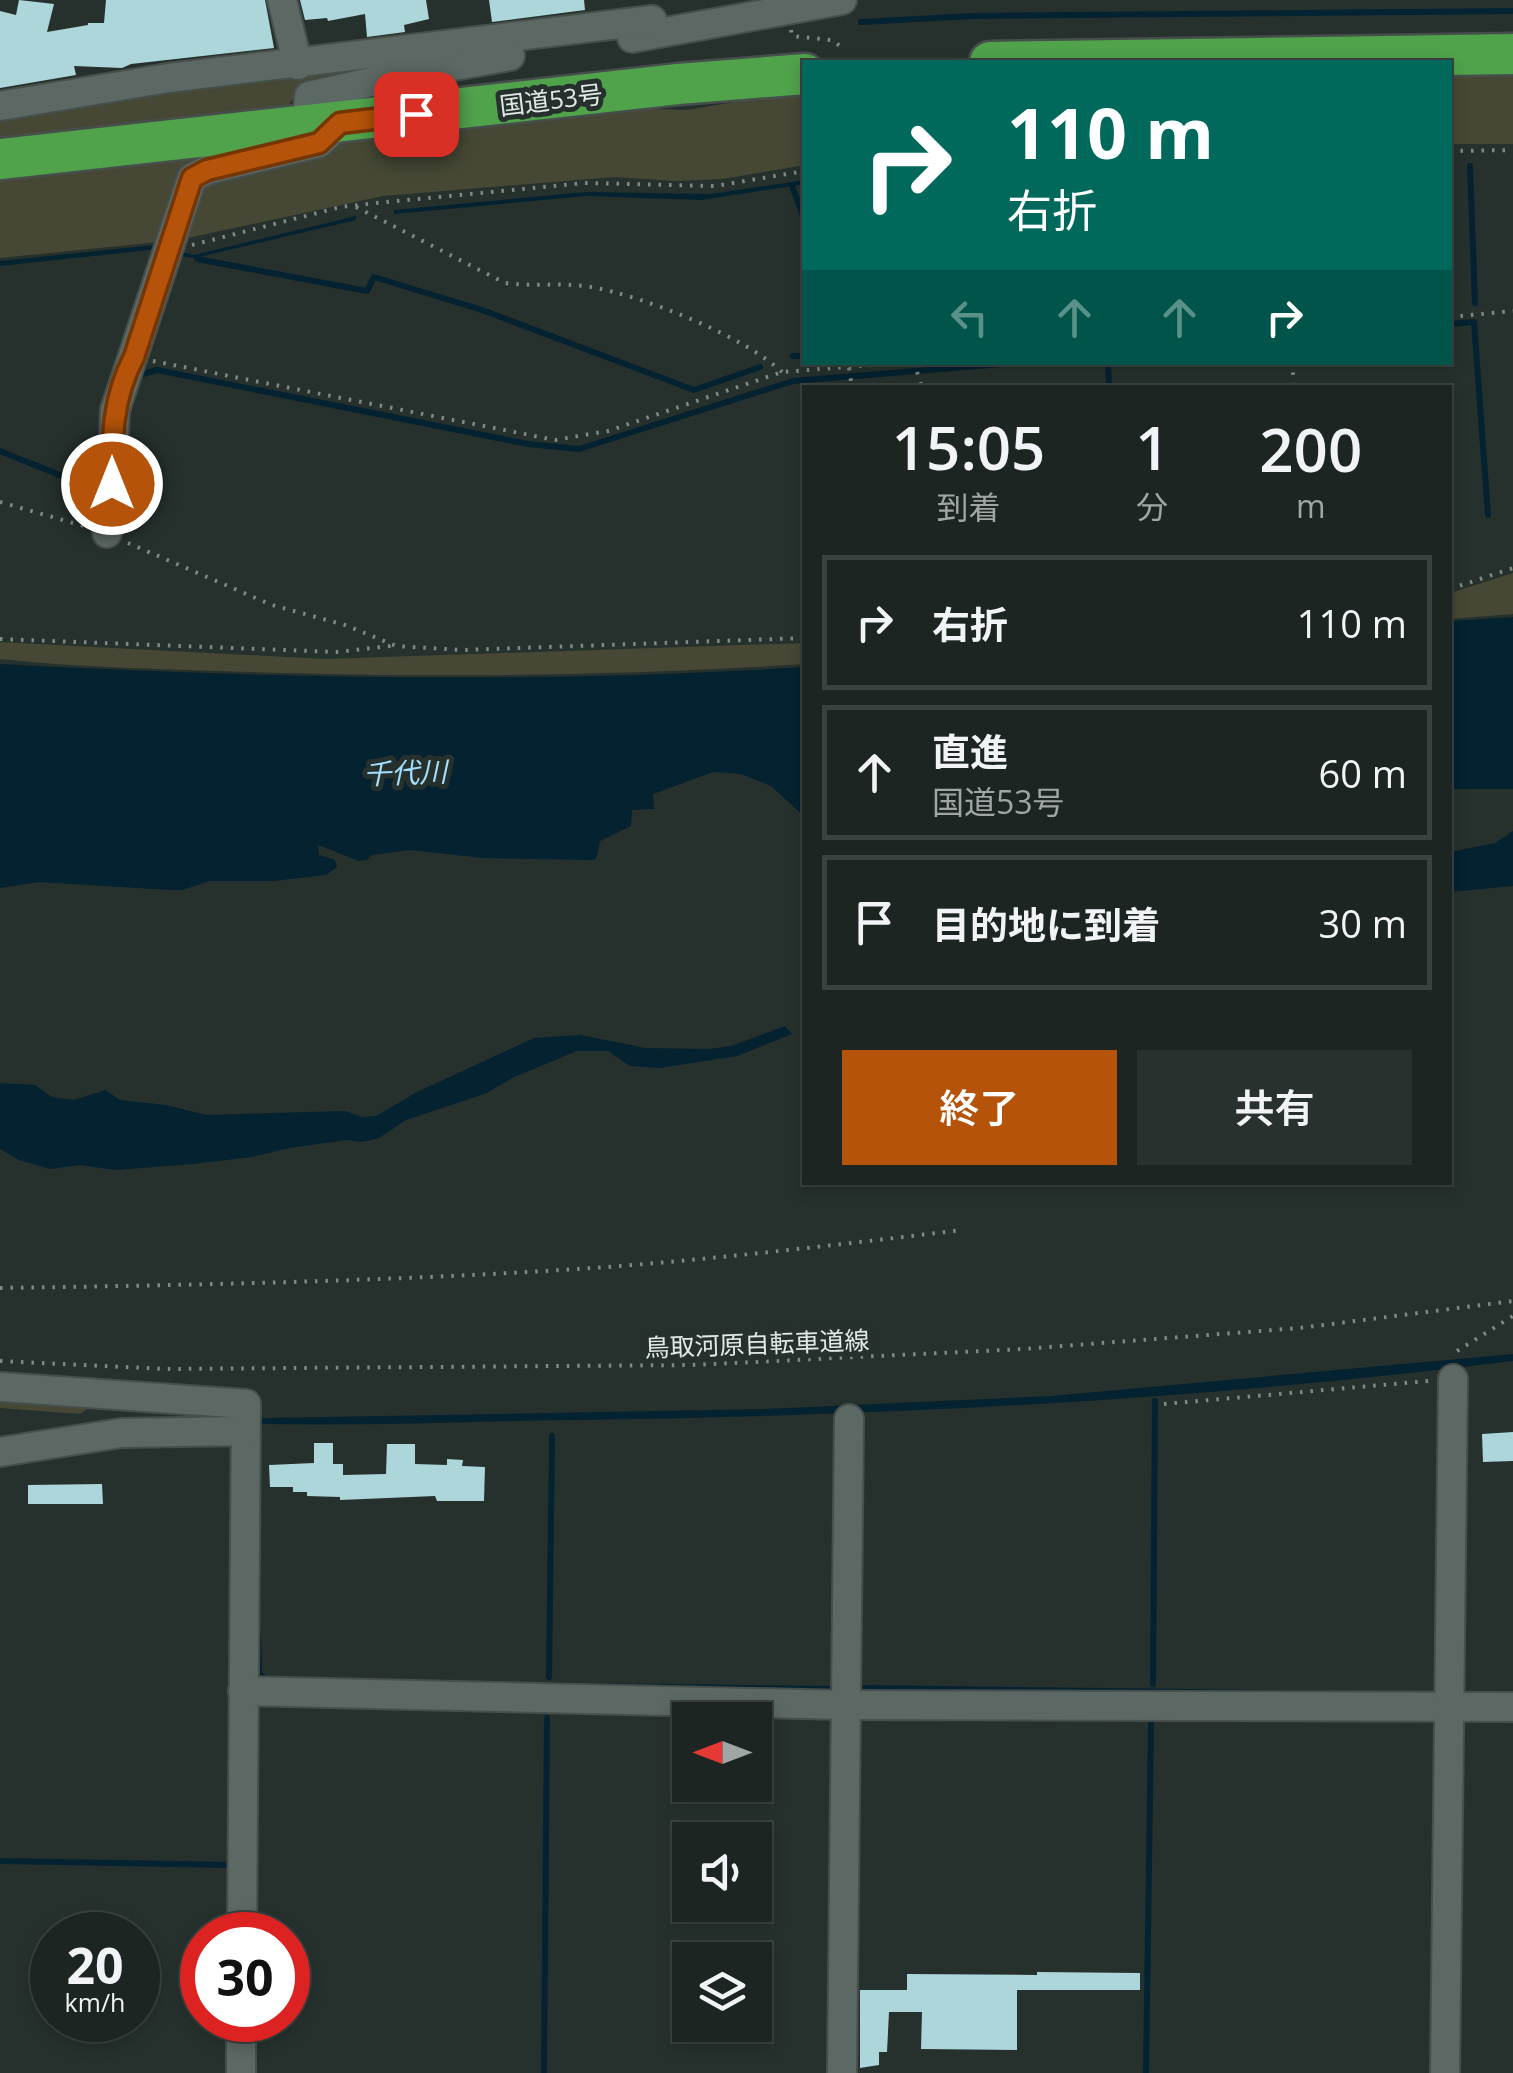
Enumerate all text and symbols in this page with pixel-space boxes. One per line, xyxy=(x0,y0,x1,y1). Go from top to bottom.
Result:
pin xyxy=(374,72,459,157)
street label: 国道53号 xyxy=(498,76,604,122)
text: 110 m xyxy=(1007,84,1214,180)
icon: arrive xyxy=(389,87,444,142)
icon: right xyxy=(842,100,972,230)
text: 右折 xyxy=(1007,179,1097,240)
icon: left xyxy=(942,290,997,345)
icon: ahead xyxy=(1047,290,1102,345)
icon: ahead xyxy=(1152,290,1207,345)
icon: right xyxy=(1257,290,1312,345)
text: 15:05 xyxy=(892,406,1045,488)
text: 1 xyxy=(1135,406,1170,488)
text: 200 xyxy=(1259,408,1362,490)
position arrow xyxy=(60,432,164,536)
text: m xyxy=(1296,484,1326,527)
text: 到着 xyxy=(937,485,1001,528)
text: 分 xyxy=(1136,485,1168,528)
icon: right xyxy=(847,595,902,650)
text: 110 m xyxy=(1297,597,1407,649)
text: 右折 xyxy=(932,598,1008,650)
text: 直進 xyxy=(932,725,1008,777)
icon: ahead xyxy=(847,745,902,800)
text: 60 m xyxy=(1318,747,1407,799)
water label: 千代川 xyxy=(362,751,451,792)
text: 国道53号 xyxy=(932,780,1065,823)
icon: arrive xyxy=(847,895,902,950)
text: 30 m xyxy=(1318,897,1407,949)
text: 目的地に到着 xyxy=(932,898,1160,950)
button: 終了 xyxy=(842,1050,1117,1165)
button: 共有 xyxy=(1137,1050,1412,1165)
street label: 鳥取河原自転車道線 xyxy=(644,1322,870,1364)
north arrow xyxy=(672,1702,772,1802)
map controls xyxy=(672,1702,772,2042)
button: sound xyxy=(672,1822,772,1922)
speed limit sign: 30 xyxy=(180,1912,310,2042)
text: 20 xyxy=(66,1931,124,1999)
button: layers xyxy=(672,1942,772,2042)
text: km/h xyxy=(65,1985,125,2019)

